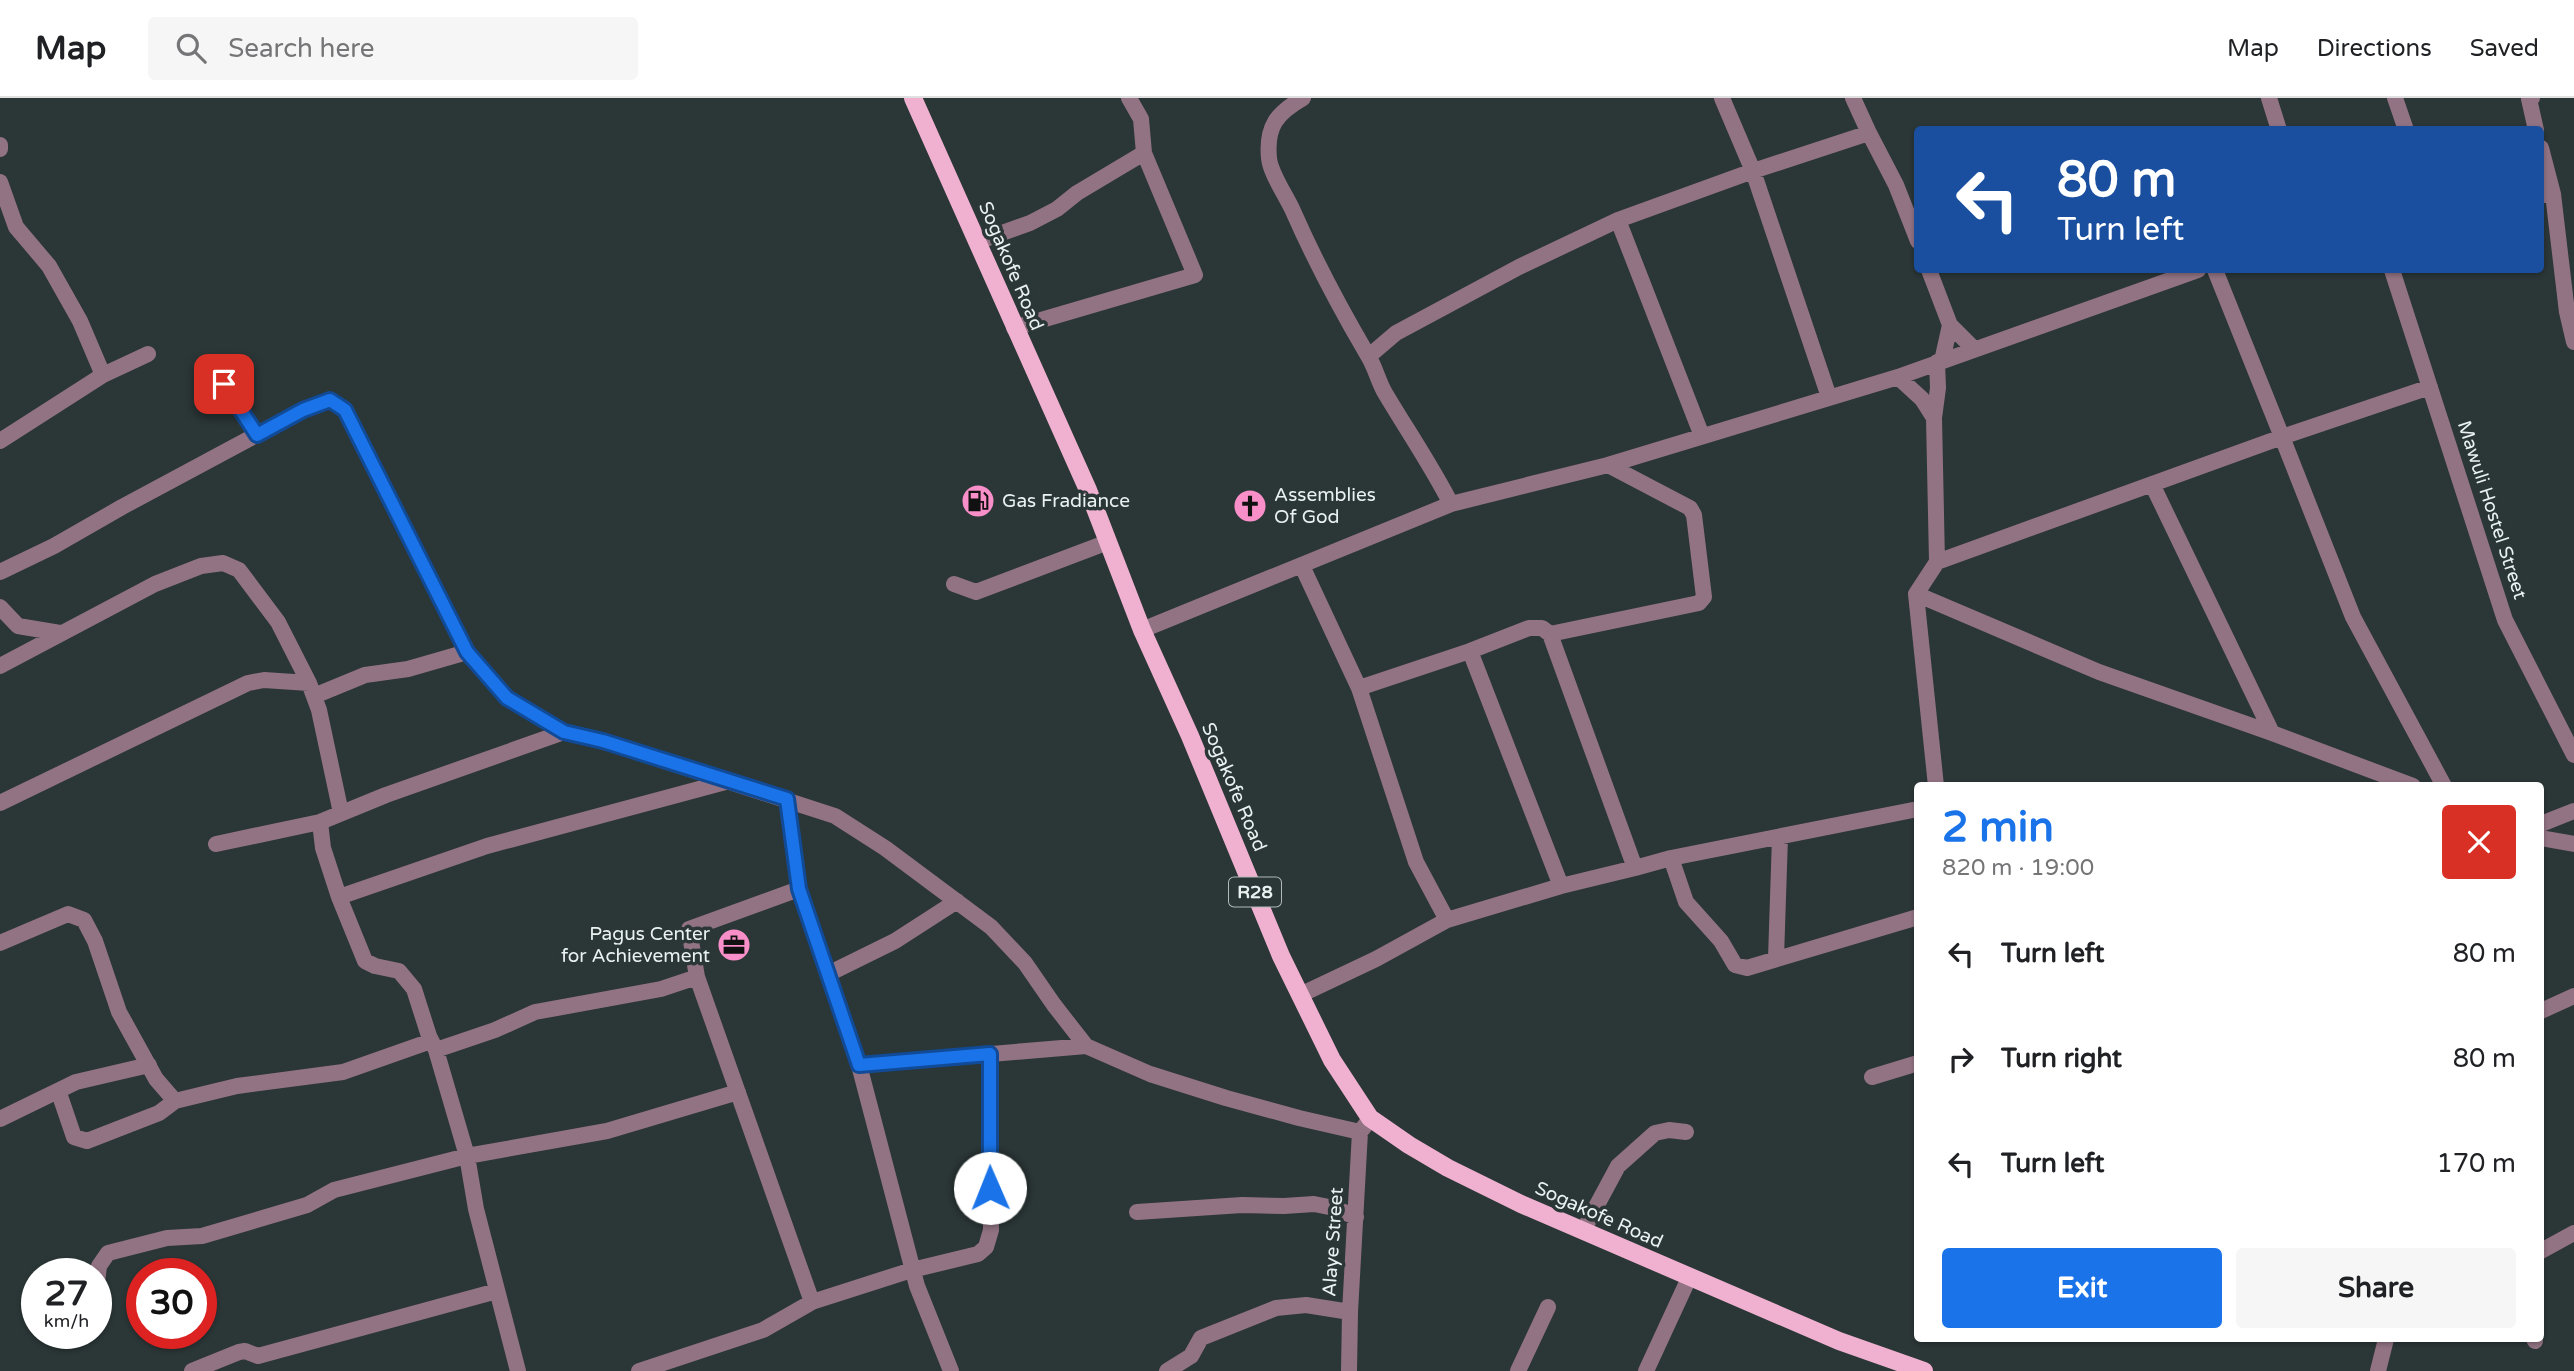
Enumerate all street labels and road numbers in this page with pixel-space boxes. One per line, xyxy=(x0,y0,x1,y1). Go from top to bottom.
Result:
street label: Sogakofe Road xyxy=(974,198,1048,334)
street label: Mawuli Hostel Street xyxy=(2453,418,2531,602)
street label: Sogakofe Road xyxy=(1197,719,1271,855)
road number: R28 xyxy=(1229,878,1281,906)
street label: Sogakofe Road xyxy=(1532,1177,1666,1253)
street label: Alaye Street xyxy=(1318,1187,1348,1297)

